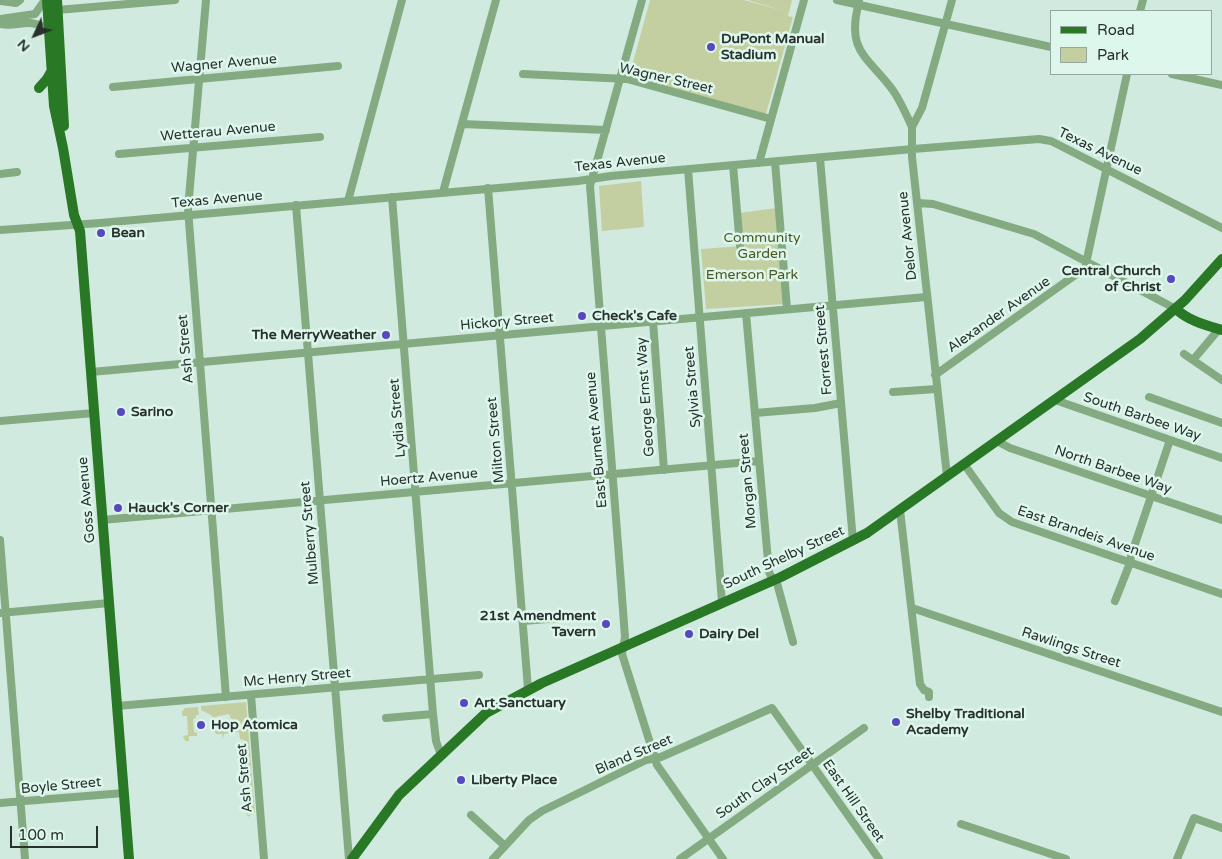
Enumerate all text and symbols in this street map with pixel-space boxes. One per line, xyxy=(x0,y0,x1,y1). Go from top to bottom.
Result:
north arrow xyxy=(10,10,60,60)
legend xyxy=(1050,10,1212,75)
text: Road xyxy=(1097,21,1135,39)
place label: DuPont Manual Stadium xyxy=(721,31,825,64)
text: N xyxy=(14,36,34,55)
marker: DuPont Manual Stadium xyxy=(705,41,717,53)
text: Park xyxy=(1097,46,1129,64)
street label: Wagner Avenue xyxy=(171,51,277,77)
street label: Wagner Street xyxy=(617,60,715,98)
street label: Wetterau Avenue xyxy=(160,119,276,145)
street label: Texas Avenue xyxy=(1055,124,1145,180)
street label: Texas Avenue xyxy=(574,150,666,176)
street label: Texas Avenue xyxy=(171,188,263,212)
street label: Delor Avenue xyxy=(895,191,921,281)
place label: Bean xyxy=(111,225,145,241)
marker: Bean xyxy=(95,227,107,239)
park label: Community Garden xyxy=(724,230,800,262)
place label: Central Church of Christ xyxy=(1062,263,1161,296)
park label: Emerson Park xyxy=(706,267,798,283)
street label: Alexander Avenue xyxy=(944,273,1054,357)
marker: Central Church of Christ xyxy=(1165,273,1177,285)
street label: Forrest Street xyxy=(812,304,836,396)
place label: Check's Cafe xyxy=(592,308,677,324)
street label: Hickory Street xyxy=(459,310,555,334)
marker: Check's Cafe xyxy=(576,310,588,322)
street label: Ash Street xyxy=(175,314,197,384)
place label: The MerryWeather xyxy=(252,327,376,343)
marker: The MerryWeather xyxy=(380,329,392,341)
street label: George Ernst Way xyxy=(633,337,659,457)
street label: Sylvia Street xyxy=(681,346,705,428)
street label: East Burnett Avenue xyxy=(583,371,611,509)
street label: Lydia Street xyxy=(386,378,410,458)
street label: South Barbee Way xyxy=(1081,389,1203,445)
street label: Milton Street xyxy=(484,396,508,484)
place label: Sarino xyxy=(131,404,173,420)
marker: Sarino xyxy=(115,406,127,418)
street label: Morgan Street xyxy=(735,433,761,529)
street label: North Barbee Way xyxy=(1052,442,1174,498)
street label: Goss Avenue xyxy=(75,456,99,544)
street label: Hoertz Avenue xyxy=(379,465,479,491)
street label: Mulberry Street xyxy=(297,480,323,586)
place label: Hauck's Corner xyxy=(128,500,229,516)
marker: Hauck's Corner xyxy=(112,502,124,514)
street label: East Brandeis Avenue xyxy=(1015,503,1157,565)
street label: South Shelby Street xyxy=(721,523,847,593)
place label: 21st Amendment Tavern xyxy=(480,608,596,640)
marker: 21st Amendment Tavern xyxy=(600,618,612,630)
street label: Rawlings Street xyxy=(1019,624,1123,672)
place label: Dairy Del xyxy=(699,626,759,642)
marker: Dairy Del xyxy=(683,628,695,640)
street label: Mc Henry Street xyxy=(243,665,351,691)
place label: Art Sanctuary xyxy=(474,695,566,711)
marker: Art Sanctuary xyxy=(458,697,470,709)
place label: Shelby Traditional Academy xyxy=(906,706,1025,739)
marker: Shelby Traditional Academy xyxy=(890,716,902,728)
place label: Hop Atomica xyxy=(211,717,298,733)
marker: Hop Atomica xyxy=(195,719,207,731)
street label: Bland Street xyxy=(593,731,675,779)
street label: Ash Street xyxy=(234,743,256,813)
street label: South Clay Street xyxy=(713,743,817,823)
street label: East Hill Street xyxy=(818,756,888,846)
place label: Liberty Place xyxy=(471,772,557,788)
street label: Boyle Street xyxy=(20,774,102,798)
marker: Liberty Place xyxy=(455,774,467,786)
scale bar xyxy=(12,816,100,848)
text: 100 m xyxy=(18,826,64,844)

